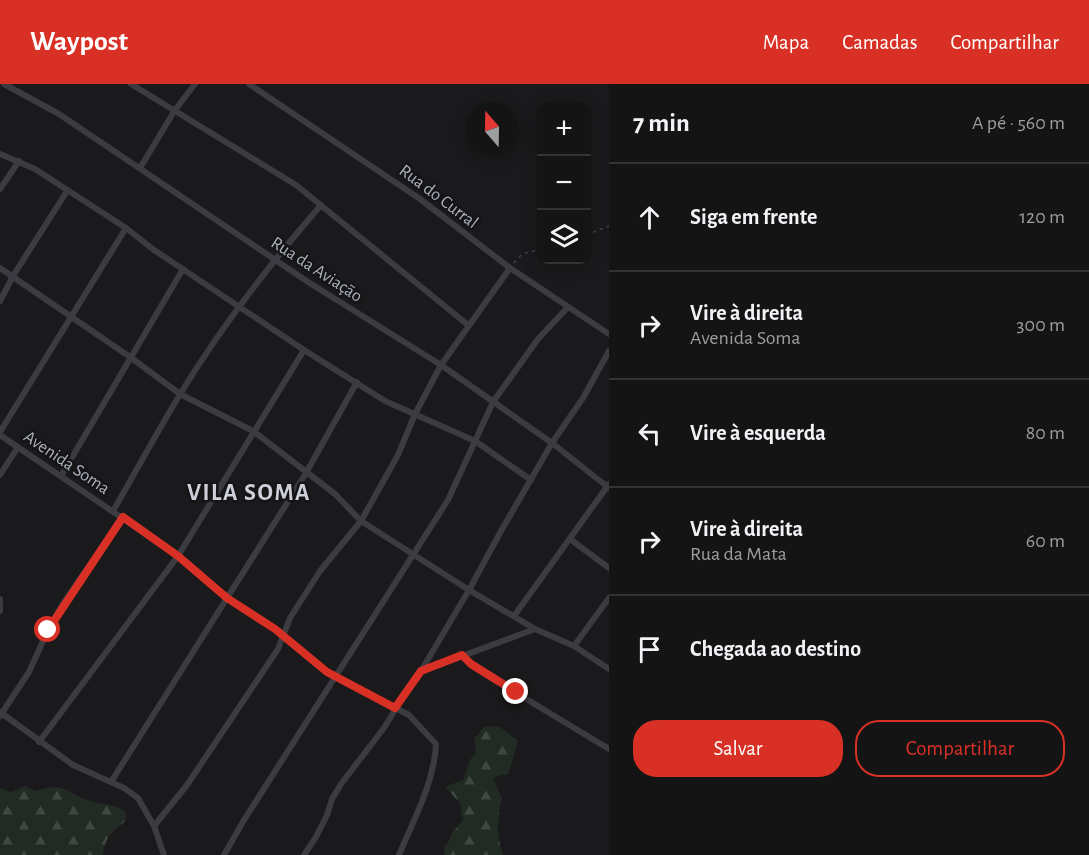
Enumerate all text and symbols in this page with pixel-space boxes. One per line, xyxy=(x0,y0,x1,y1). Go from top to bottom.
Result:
text: Waypost xyxy=(30,28,128,56)
text: Mapa xyxy=(763,32,809,53)
text: Camadas xyxy=(842,32,917,53)
text: Compartilhar xyxy=(950,32,1059,53)
north arrow xyxy=(465,102,519,156)
map controls xyxy=(537,102,591,264)
button: + xyxy=(537,102,591,156)
text: 7 min xyxy=(633,110,690,136)
text: A pé · 560 m xyxy=(972,113,1065,133)
button: − xyxy=(537,156,591,210)
street label: Rua do Curral xyxy=(396,161,481,232)
icon: ahead xyxy=(633,201,666,234)
text: Siga em frente xyxy=(690,206,817,228)
text: 120 m xyxy=(1019,207,1065,227)
button: layers xyxy=(537,210,591,264)
street label: Rua da Aviação xyxy=(268,234,365,306)
text: Vire à direita xyxy=(690,302,803,324)
icon: right xyxy=(633,309,666,342)
text: 300 m xyxy=(1016,315,1065,335)
text: Avenida Soma xyxy=(690,328,801,348)
icon: left xyxy=(633,417,666,450)
text: Vire à esquerda xyxy=(690,422,826,444)
text: 80 m xyxy=(1026,423,1065,443)
street label: Avenida Soma xyxy=(20,428,113,498)
district label: VILA SOMA xyxy=(187,481,311,505)
text: Vire à direita xyxy=(690,518,803,540)
icon: right xyxy=(633,525,666,558)
text: 60 m xyxy=(1026,531,1065,551)
text: Rua da Mata xyxy=(690,544,787,564)
route start xyxy=(34,616,60,642)
icon: arrive xyxy=(633,633,666,666)
text: Chegada ao destino xyxy=(690,638,861,660)
route end xyxy=(502,678,528,704)
button: Salvar xyxy=(633,720,843,777)
button: Compartilhar xyxy=(855,720,1065,777)

